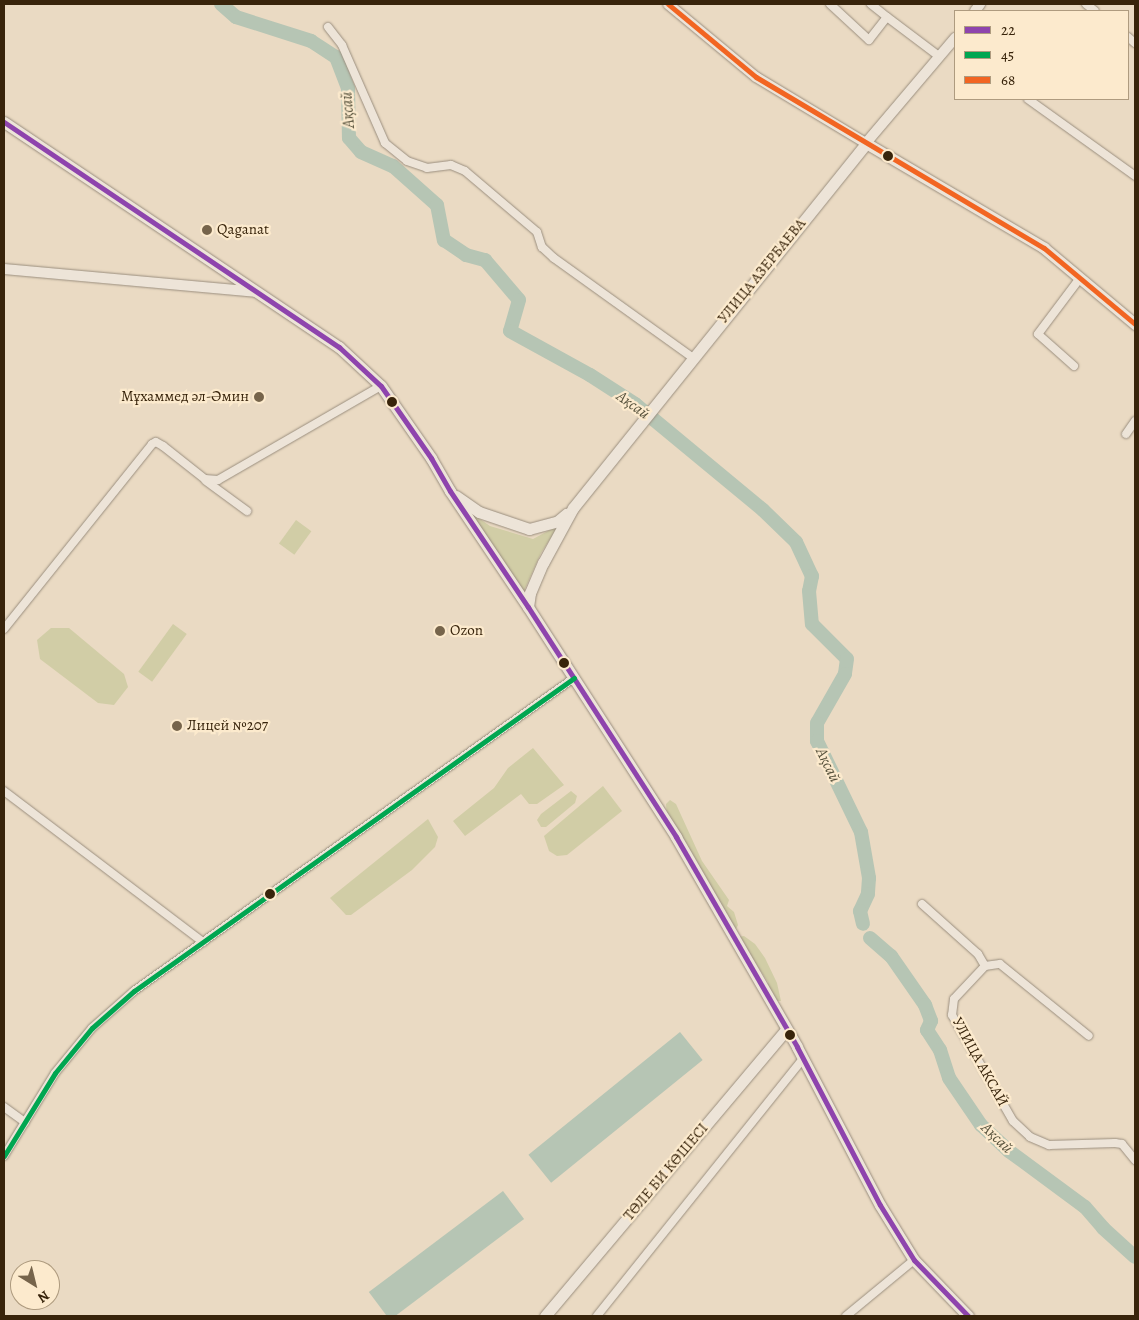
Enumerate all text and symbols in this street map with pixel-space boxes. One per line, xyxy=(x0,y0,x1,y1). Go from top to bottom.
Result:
legend xyxy=(954,10,1129,100)
text: 22 xyxy=(1001,20,1015,40)
text: 45 xyxy=(1001,45,1014,65)
text: 68 xyxy=(1001,70,1015,90)
water label: Ақсай xyxy=(337,91,359,129)
unlabelled marker xyxy=(883,151,893,161)
street label: УЛИЦА АЗЕРБАЕВА xyxy=(714,215,810,327)
place label: Qaganat xyxy=(217,221,269,239)
marker: Qaganat xyxy=(201,224,213,236)
water label: Ақсай xyxy=(613,387,653,423)
place label: Мұхаммед әл-Әмин xyxy=(121,388,249,406)
marker: Мұхаммед әл-Әмин xyxy=(253,391,265,403)
unlabelled marker xyxy=(387,397,397,407)
place label: Ozon xyxy=(450,622,483,640)
marker: Ozon xyxy=(434,625,446,637)
unlabelled marker xyxy=(559,658,569,668)
place label: Лицей №207 xyxy=(187,717,268,735)
marker: Лицей №207 xyxy=(171,720,183,732)
water label: Ақсай xyxy=(811,744,845,786)
unlabelled marker xyxy=(265,889,275,899)
street label: УЛИЦА АКСАЙ xyxy=(948,1014,1012,1110)
unlabelled marker xyxy=(785,1030,795,1040)
water label: Ақсай xyxy=(977,1118,1017,1158)
street label: ТӨЛЕ БИ КӨШЕСІ xyxy=(620,1120,712,1224)
north arrow xyxy=(10,1260,60,1310)
text: N xyxy=(34,1286,53,1307)

